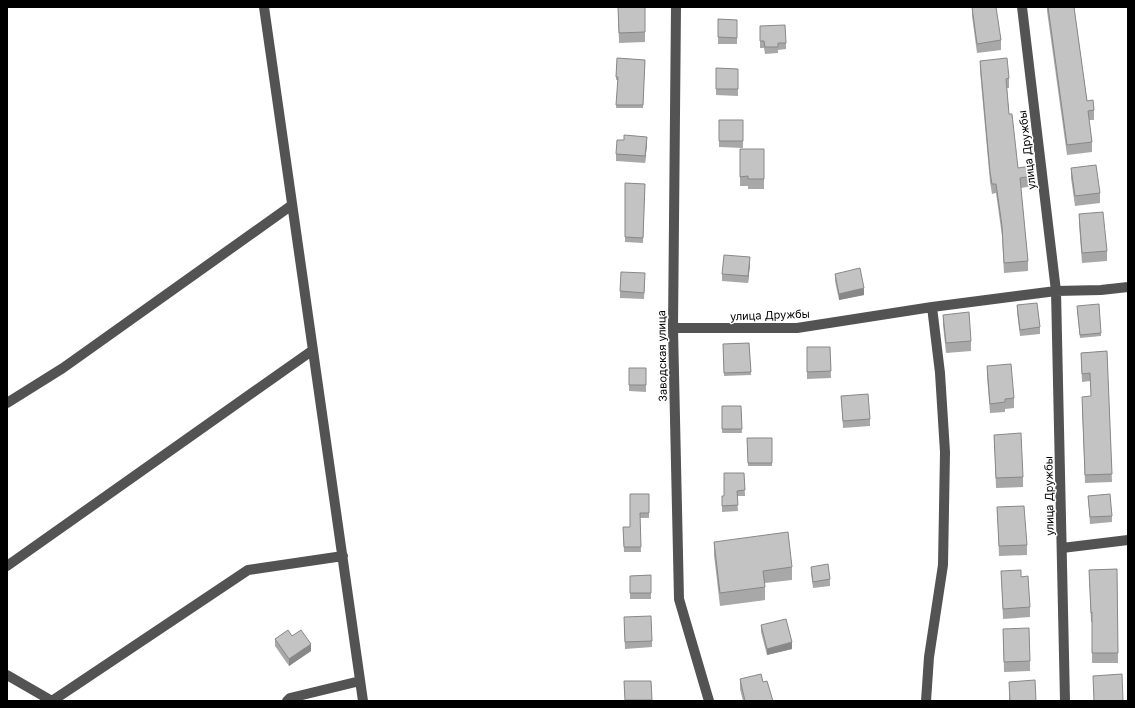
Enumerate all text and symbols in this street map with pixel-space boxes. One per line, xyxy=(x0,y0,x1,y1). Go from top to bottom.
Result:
street label: улица Дружбы xyxy=(1015,110,1039,190)
street label: улица Дружбы xyxy=(730,307,810,323)
street label: Заводская улица xyxy=(654,310,670,402)
street label: улица Дружбы xyxy=(1041,456,1057,536)

